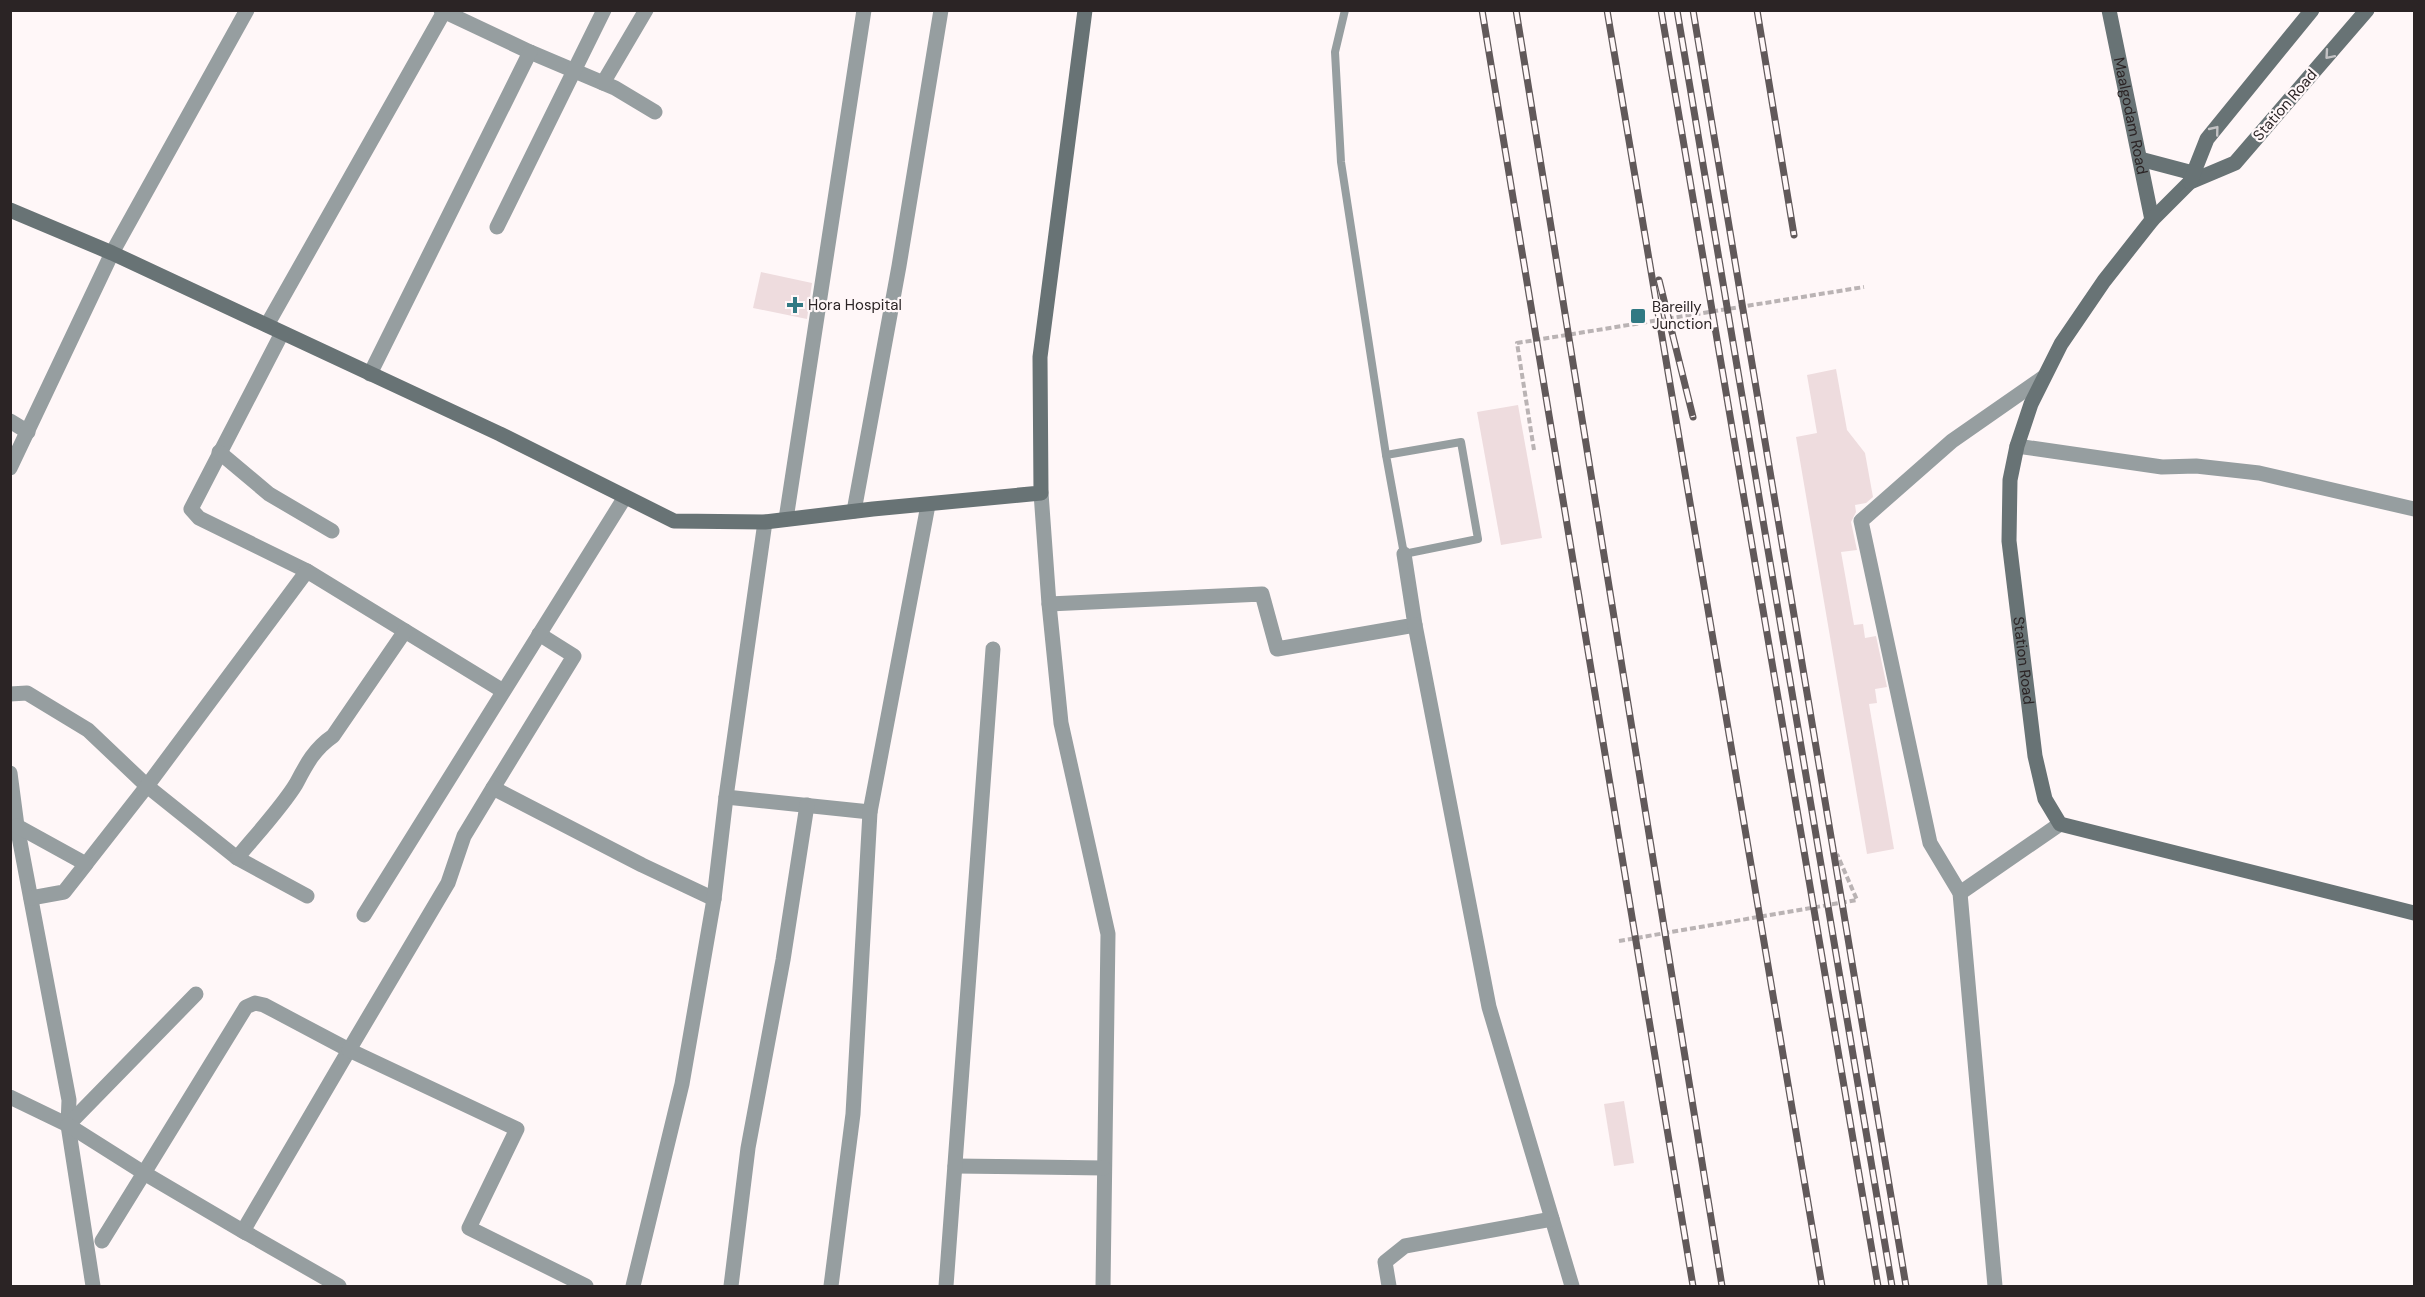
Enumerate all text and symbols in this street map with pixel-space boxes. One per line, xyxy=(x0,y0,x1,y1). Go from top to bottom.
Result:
one-way arrow xyxy=(2325,48,2336,59)
street label: Maalgodam Road xyxy=(2109,55,2152,176)
street label: Station Road xyxy=(2248,65,2322,145)
one-way arrow xyxy=(2208,126,2219,137)
place label: Hora Hospital xyxy=(808,295,902,315)
marker: Hora Hospital xyxy=(786,296,804,314)
place label: Bareilly Junction xyxy=(1652,297,1712,334)
marker: Bareilly Junction xyxy=(1629,307,1647,325)
street label: Station Road xyxy=(2008,615,2039,706)

